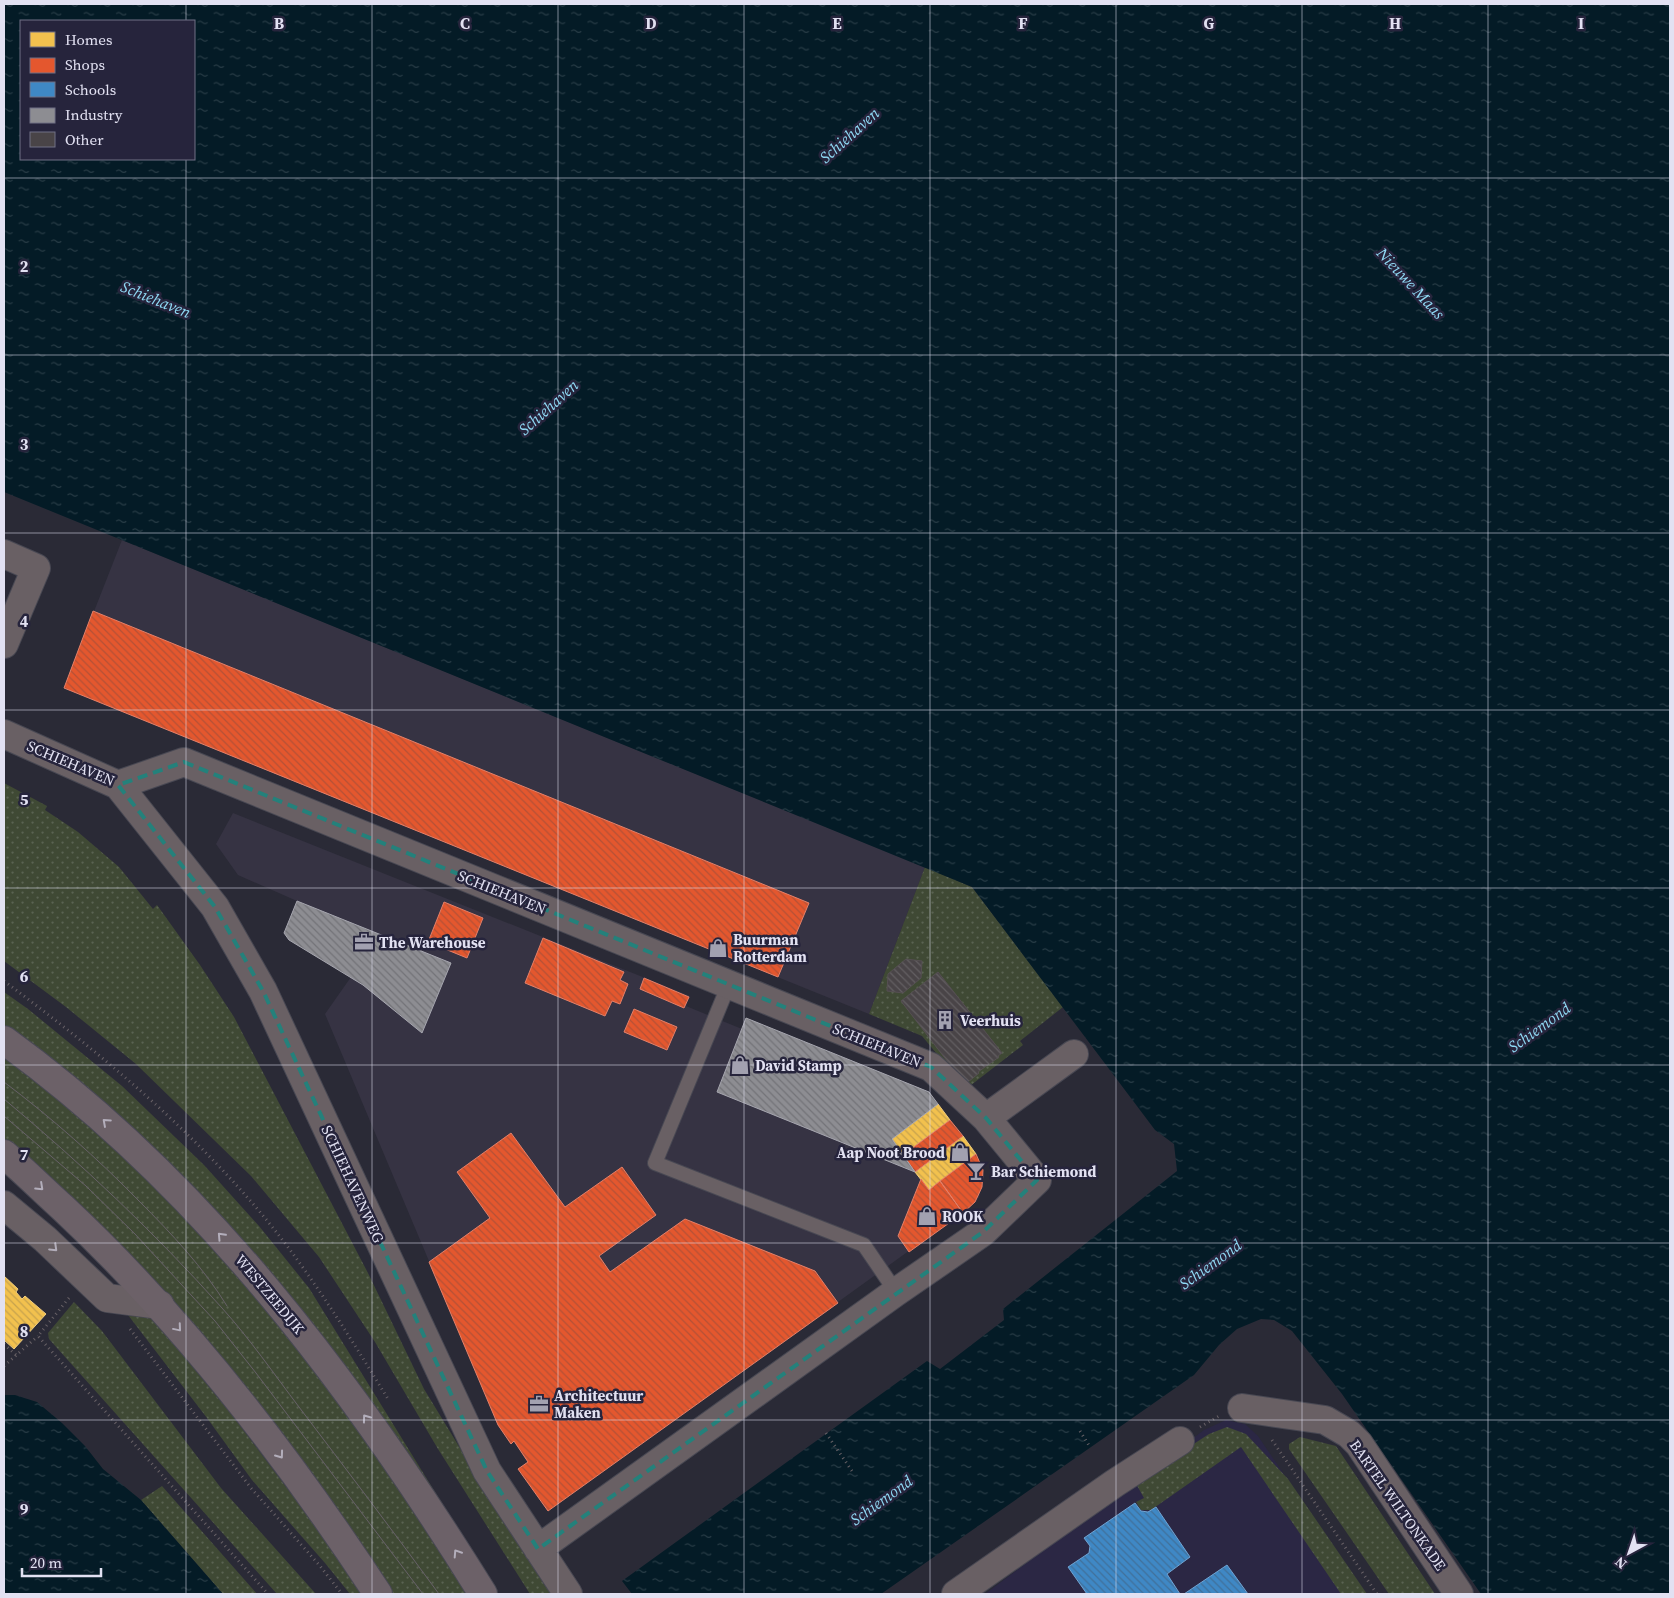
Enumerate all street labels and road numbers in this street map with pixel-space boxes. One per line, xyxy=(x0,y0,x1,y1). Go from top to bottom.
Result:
street label: SCHIEHAVEN xyxy=(24,735,118,791)
street label: SCHIEHAVEN xyxy=(455,865,549,919)
street label: SCHIEHAVEN xyxy=(830,1018,924,1072)
street label: SCHIEHAVENWEG xyxy=(317,1122,389,1246)
street label: WESTZEEDIJK xyxy=(230,1250,310,1338)
street label: BARTEL WILTONKADE xyxy=(1345,1435,1451,1575)

